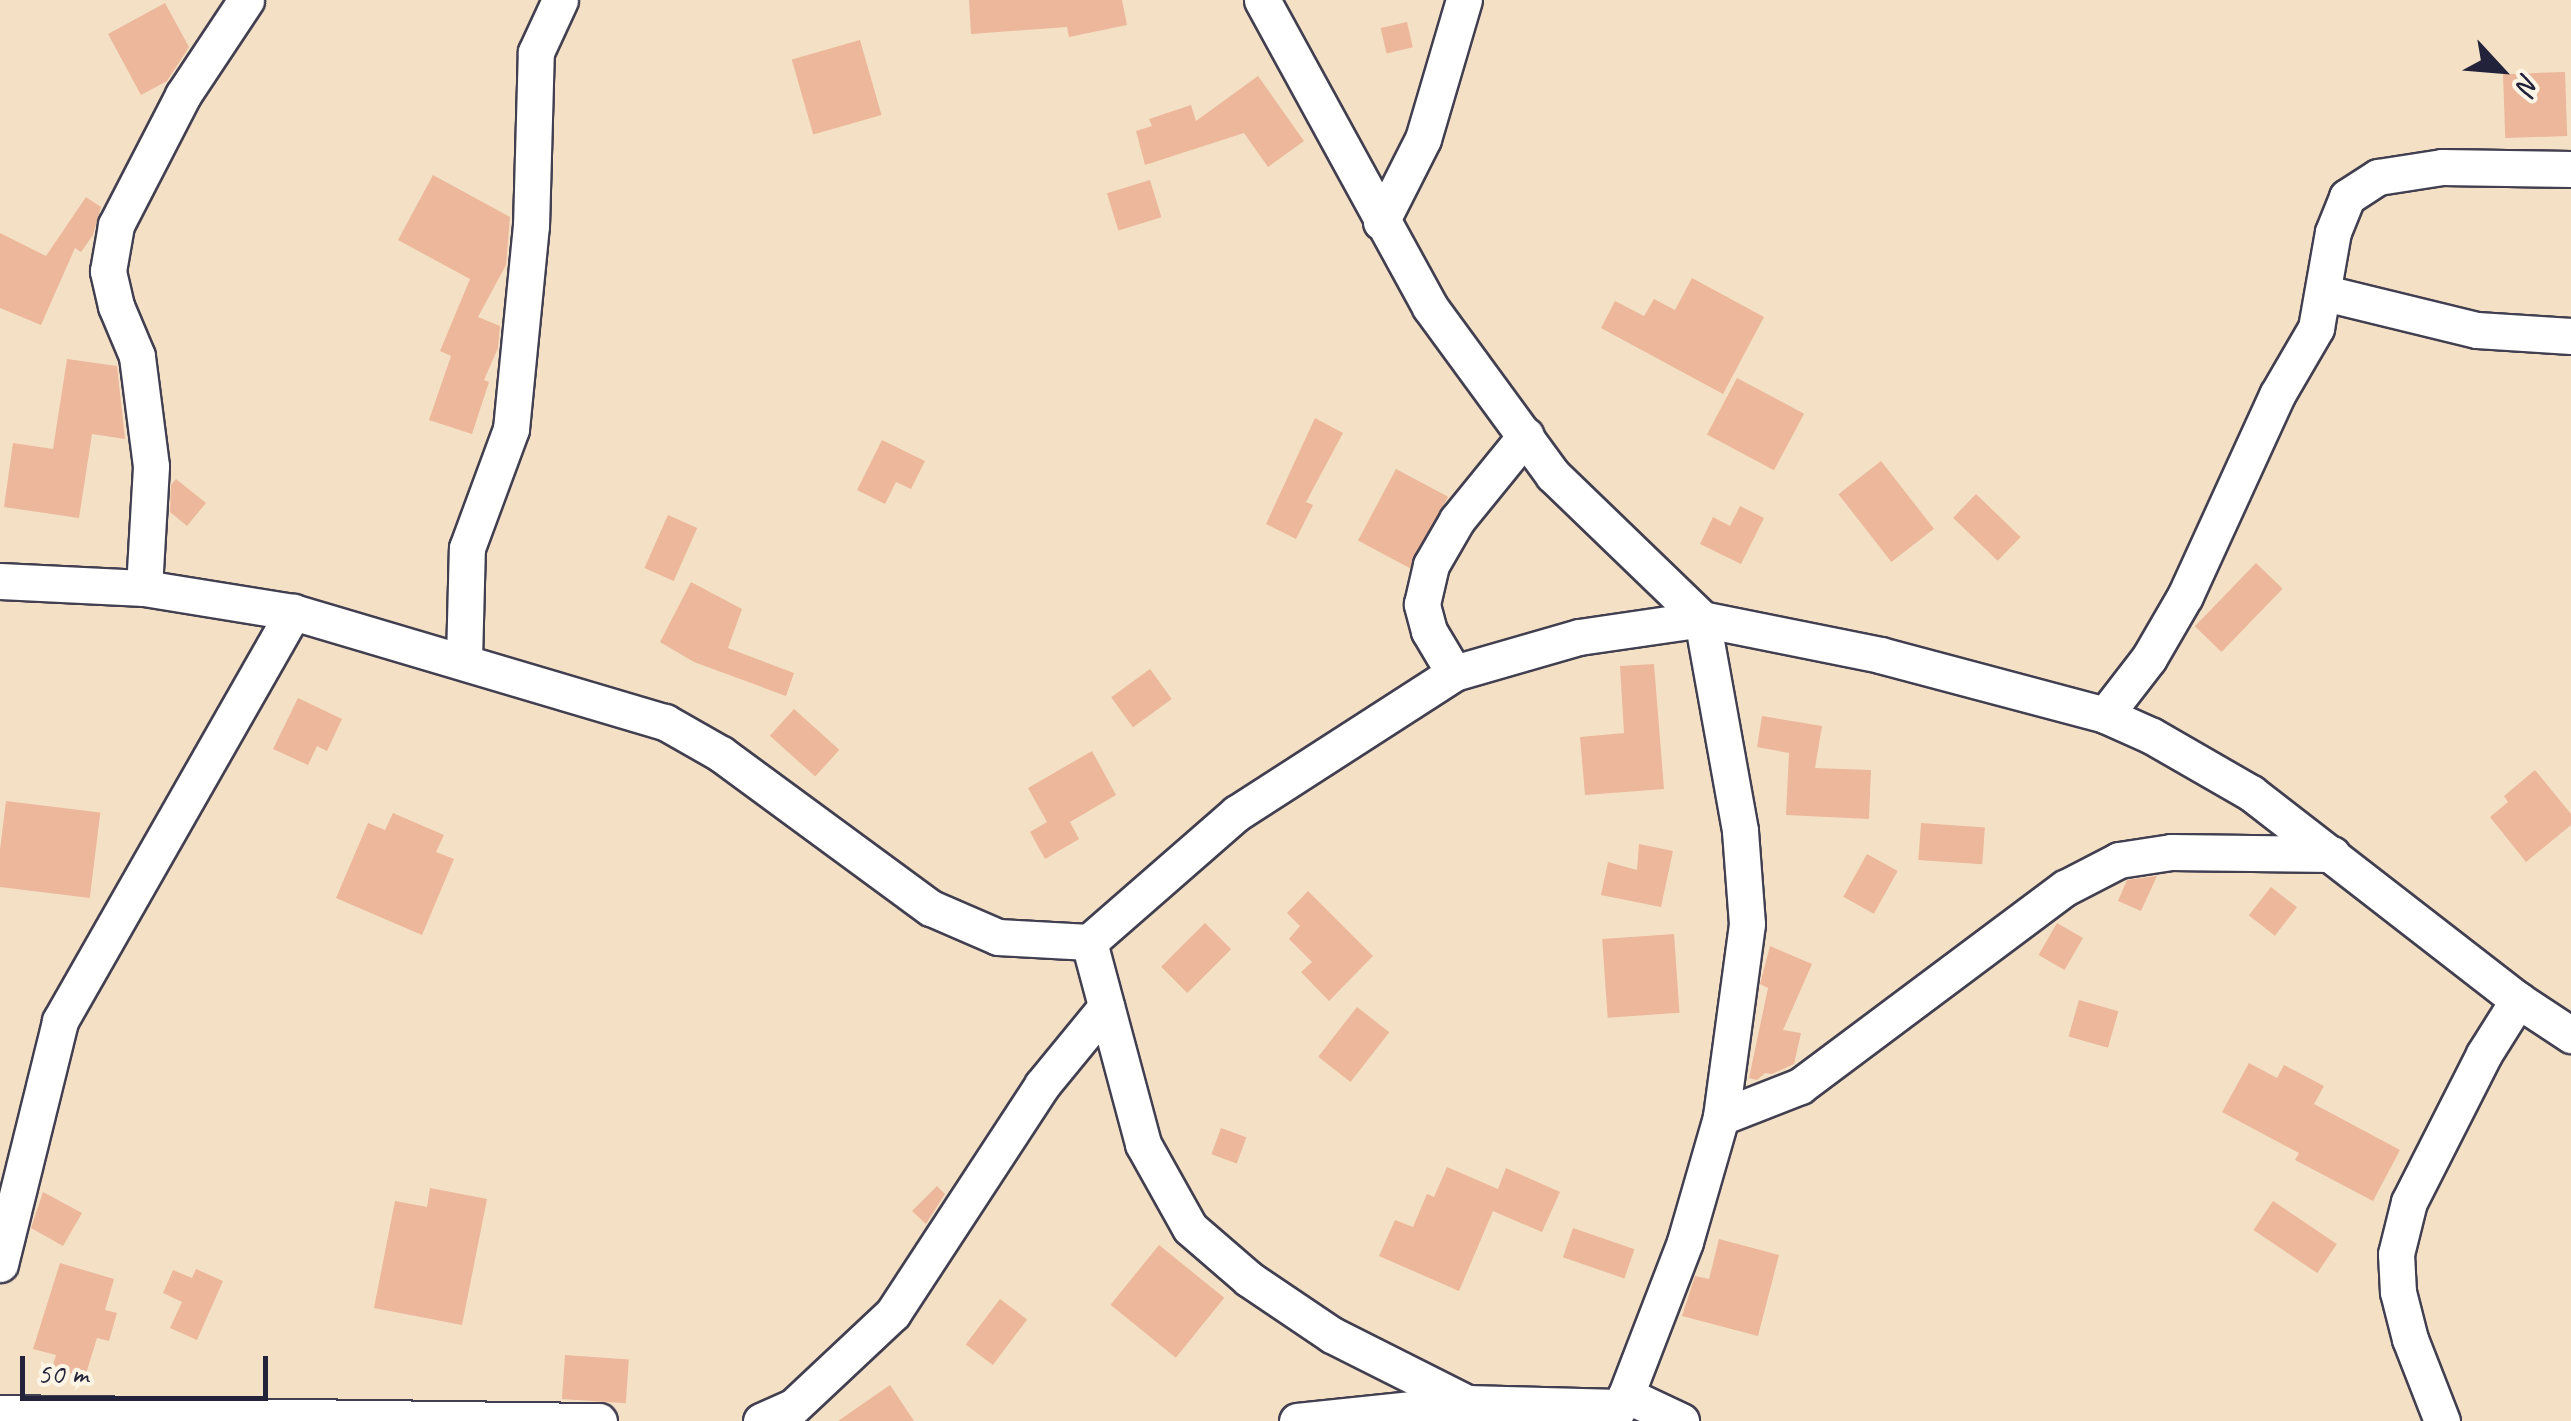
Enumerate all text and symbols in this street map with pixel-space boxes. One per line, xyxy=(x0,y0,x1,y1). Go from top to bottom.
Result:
north arrow xyxy=(2451,20,2551,120)
text: N xyxy=(2509,68,2548,99)
scale bar xyxy=(25,1336,272,1398)
text: 50 m xyxy=(37,1354,88,1392)

